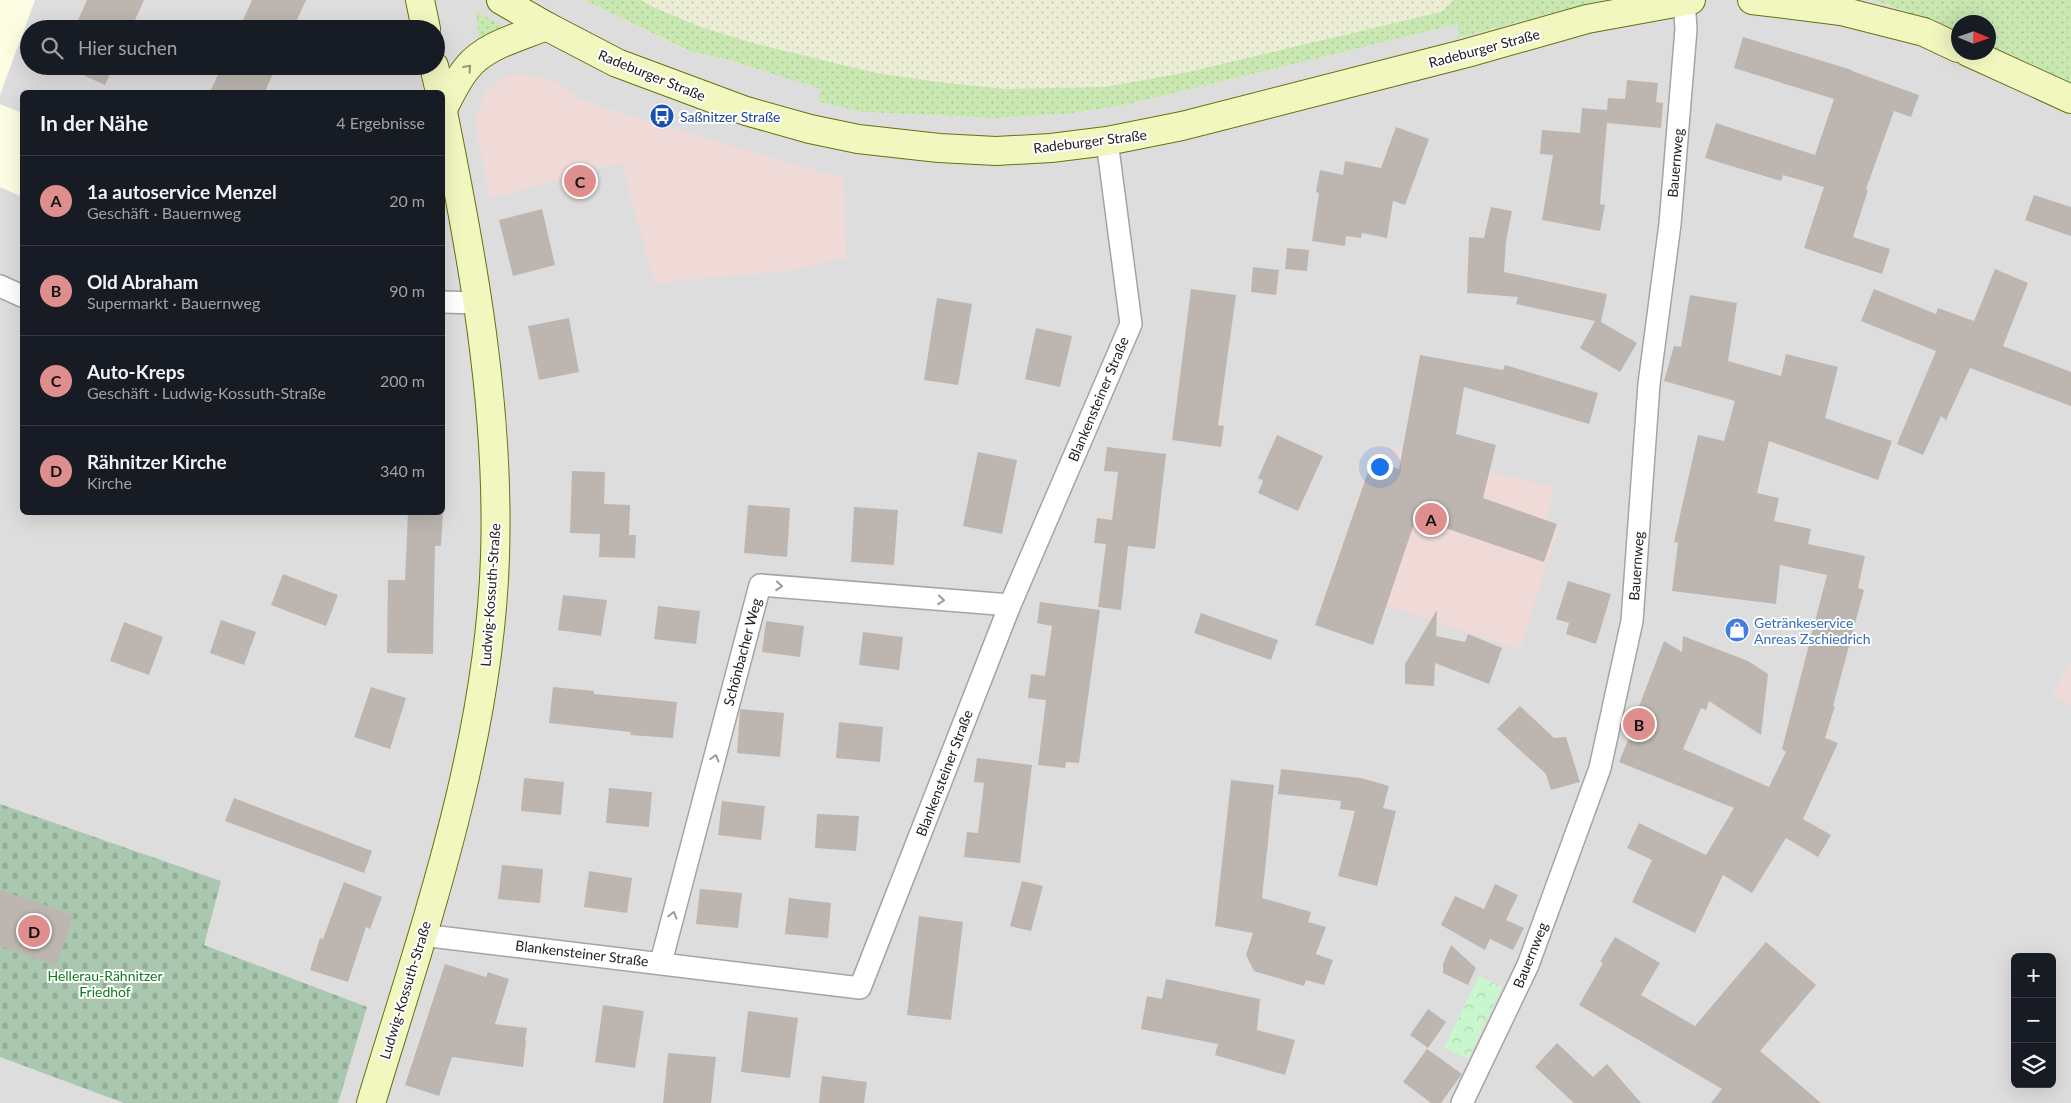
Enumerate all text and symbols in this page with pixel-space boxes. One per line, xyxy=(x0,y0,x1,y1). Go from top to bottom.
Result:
north arrow xyxy=(1951,15,1996,60)
search box xyxy=(20,20,445,75)
street label: Radeburger Straße xyxy=(1427,25,1541,71)
icon: search xyxy=(38,34,66,62)
text: Hier suchen xyxy=(78,36,177,59)
street label: Radeburger Straße xyxy=(596,46,708,104)
one-way arrow xyxy=(463,64,472,73)
bus stop icon: Saßnitzer Straße xyxy=(649,103,675,129)
place label: Saßnitzer Straße xyxy=(680,108,781,125)
text: In der Nähe xyxy=(40,110,148,135)
text: 4 Ergebnisse xyxy=(336,113,425,132)
street label: Radeburger Straße xyxy=(1032,126,1148,156)
street label: Bauernweg xyxy=(1664,128,1686,198)
pin: C xyxy=(564,162,596,200)
text: 1a autoservice Menzel xyxy=(87,180,277,203)
text: A xyxy=(50,191,62,210)
text: 20 m xyxy=(389,191,425,210)
text: Geschäft · Bauernweg xyxy=(87,203,241,222)
text: Old Abraham xyxy=(87,270,199,293)
text: B xyxy=(51,281,61,300)
text: 90 m xyxy=(389,281,425,300)
text: Supermarkt · Bauernweg xyxy=(87,293,260,312)
street label: Blankensteiner Straße xyxy=(1064,334,1132,464)
text: Auto-Kreps xyxy=(87,360,185,383)
text: C xyxy=(51,371,61,390)
text: 200 m xyxy=(380,371,425,390)
text: Geschäft · Ludwig-Kossuth-Straße xyxy=(87,383,326,402)
text: Rähnitzer Kirche xyxy=(87,450,227,473)
your location xyxy=(1367,454,1393,480)
text: D xyxy=(50,461,62,480)
text: 340 m xyxy=(380,461,425,480)
text: Kirche xyxy=(87,473,132,492)
pin: A xyxy=(1415,500,1447,538)
street label: Ludwig-Kossuth-Straße xyxy=(477,523,503,667)
street label: Bauernweg xyxy=(1625,531,1647,601)
one-way arrow xyxy=(775,581,783,592)
one-way arrow xyxy=(937,594,945,605)
street label: Schönbacher Weg xyxy=(719,596,765,708)
place label: Getränkeservice Anreas Zschiedrich xyxy=(1754,614,1871,647)
shop icon: Getränkeservice Anreas Zschiedrich xyxy=(1724,617,1750,643)
pin: B xyxy=(1623,705,1655,743)
street label: Blankensteiner Straße xyxy=(912,707,976,839)
one-way arrow xyxy=(709,753,720,762)
one-way arrow xyxy=(668,911,678,919)
pin: D xyxy=(18,912,50,950)
street label: Ludwig-Kossuth-Straße xyxy=(376,919,434,1061)
street label: Bauernweg xyxy=(1509,920,1551,990)
street label: Blankensteiner Straße xyxy=(514,936,650,970)
map controls xyxy=(2011,953,2056,1088)
button: + xyxy=(2011,953,2056,998)
park label: Hellerau-Rähnitzer Friedhof xyxy=(47,967,163,1000)
button: − xyxy=(2011,998,2056,1043)
button: layers xyxy=(2011,1043,2056,1088)

